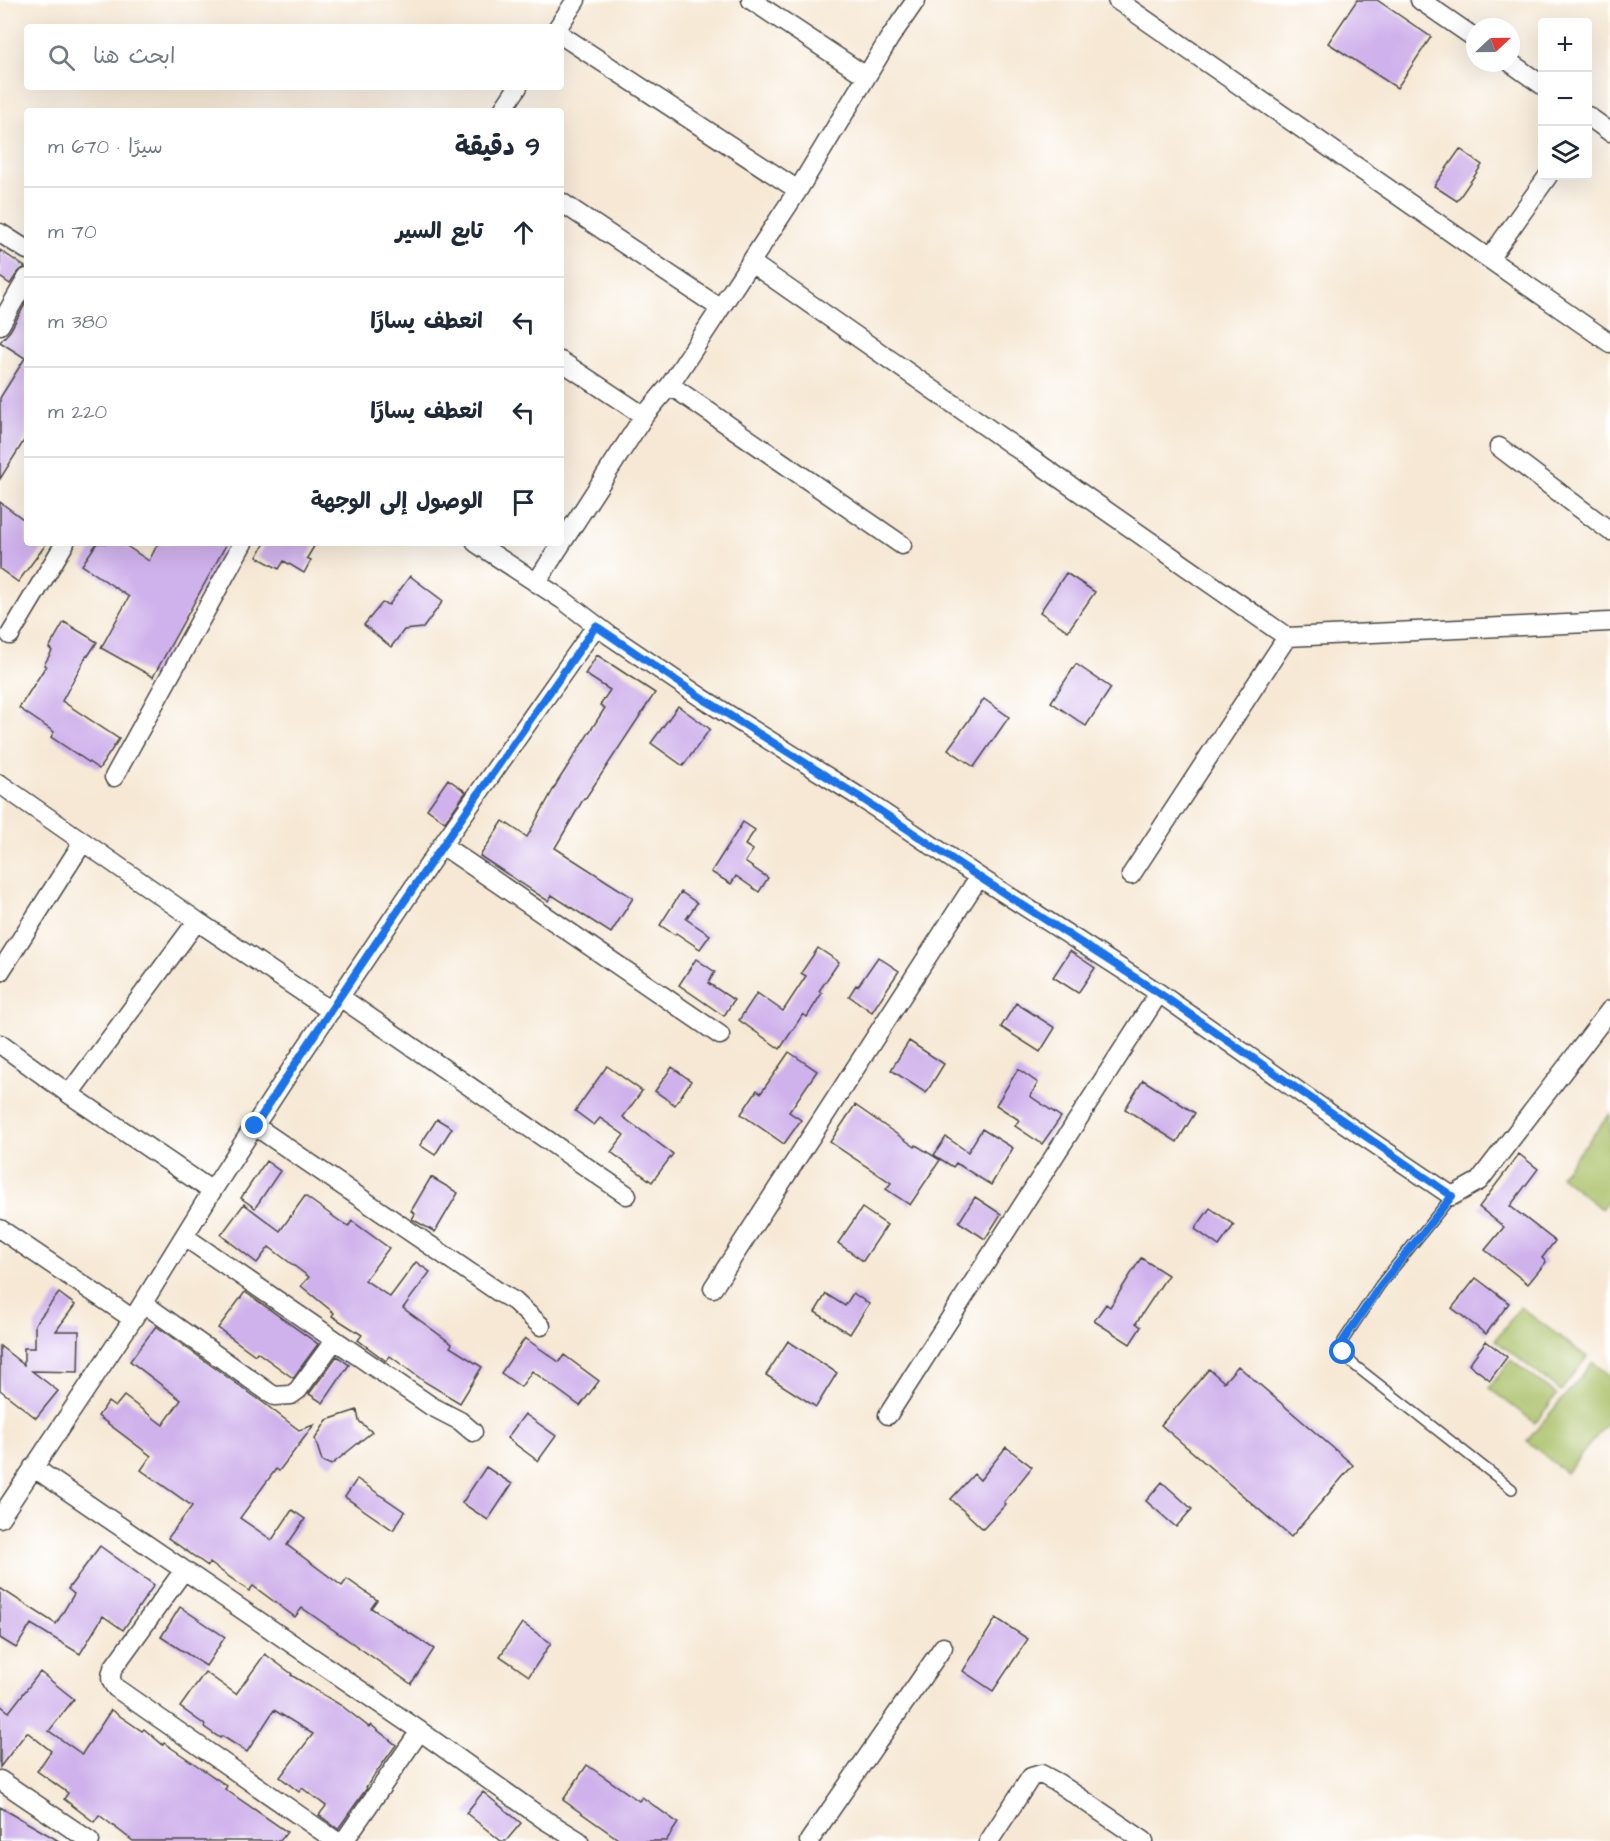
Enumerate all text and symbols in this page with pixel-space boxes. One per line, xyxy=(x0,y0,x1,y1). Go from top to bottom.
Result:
north arrow xyxy=(1466,18,1520,72)
map controls xyxy=(1538,18,1592,180)
button: + xyxy=(1538,18,1592,72)
search box xyxy=(24,24,564,90)
icon: search xyxy=(45,41,78,74)
text: ابحث هنا xyxy=(93,41,175,72)
button: − xyxy=(1538,72,1592,126)
button: layers xyxy=(1538,126,1592,180)
text: 9 دقيقة xyxy=(455,129,540,165)
text: سيرًا · 670 m xyxy=(48,133,163,161)
text: تابع السير xyxy=(396,216,483,247)
icon: ahead xyxy=(507,216,540,249)
text: 70 m xyxy=(48,218,97,246)
text: انعطف يسارًا xyxy=(370,306,483,337)
icon: left xyxy=(507,306,540,339)
text: 380 m xyxy=(48,308,107,336)
text: انعطف يسارًا xyxy=(370,396,483,427)
icon: left xyxy=(507,396,540,429)
text: 220 m xyxy=(48,398,107,426)
text: الوصول إلى الوجهة xyxy=(311,486,483,517)
icon: arrive xyxy=(507,486,540,519)
route end xyxy=(241,1112,267,1138)
route start xyxy=(1329,1338,1355,1364)

